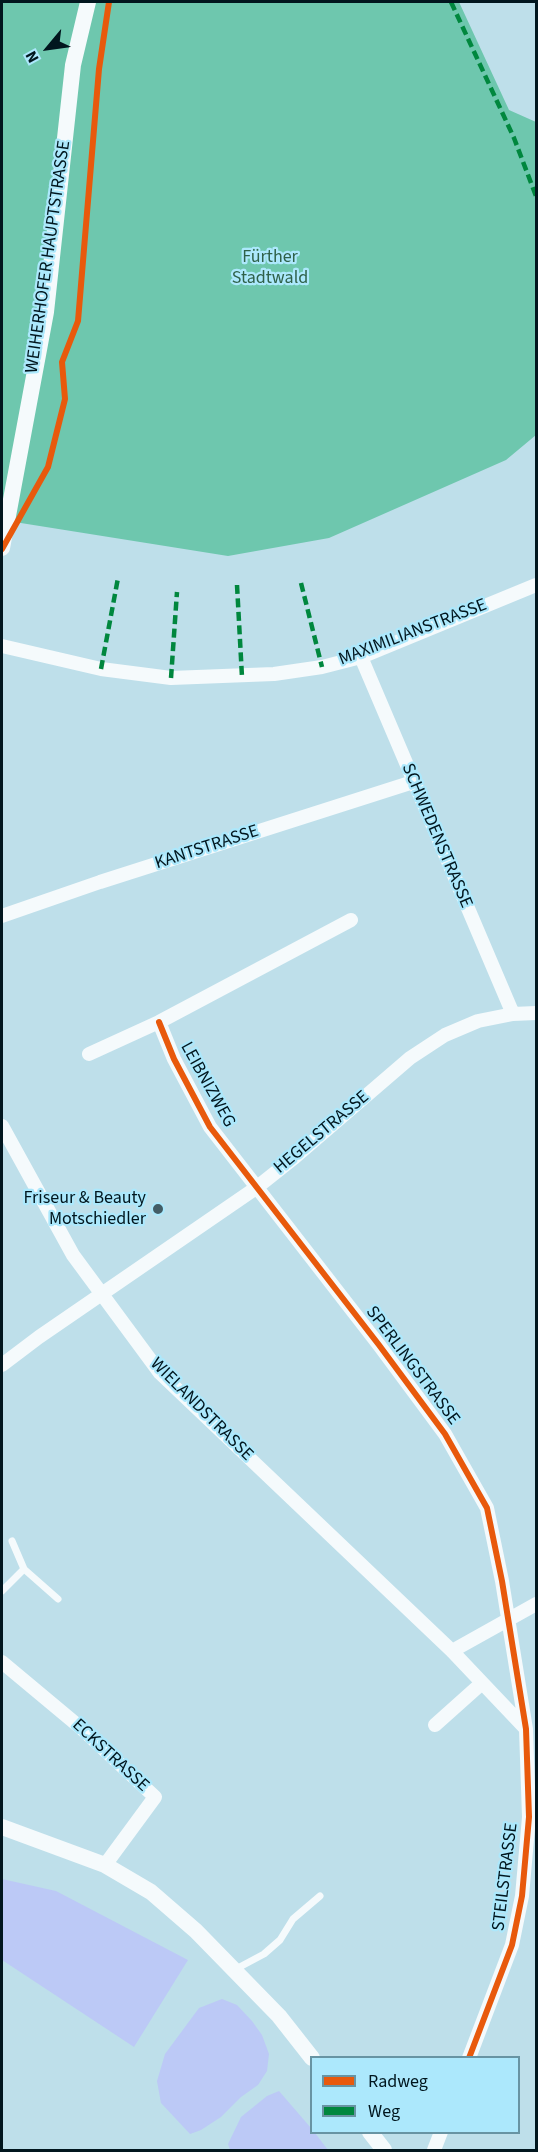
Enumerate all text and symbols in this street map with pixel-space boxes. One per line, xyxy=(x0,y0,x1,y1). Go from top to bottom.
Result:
north arrow xyxy=(18,18,78,78)
text: N xyxy=(20,47,44,67)
street label: WEIHERHOFER HAUPTSTRASSE xyxy=(22,139,76,375)
park label: Fürther Stadtwald xyxy=(232,247,308,290)
street label: MAXIMILIANSTRASSE xyxy=(336,595,490,671)
street label: SCHWEDENSTRASSE xyxy=(396,761,476,911)
street label: KANTSTRASSE xyxy=(152,821,262,875)
street label: LEIBNIZWEG xyxy=(175,1039,239,1131)
street label: HEGELSTRASSE xyxy=(270,1087,374,1179)
place label: Friseur & Beauty Motschiedler xyxy=(24,1188,146,1230)
marker: Friseur & Beauty Motschiedler xyxy=(151,1202,165,1216)
street label: SPERLINGSTRASSE xyxy=(360,1302,464,1430)
street label: WIELANDSTRASSE xyxy=(145,1354,257,1466)
street label: ECKSTRASSE xyxy=(67,1715,153,1797)
street label: STEILSTRASSE xyxy=(489,1822,523,1932)
legend xyxy=(310,2056,520,2134)
text: Radweg xyxy=(368,2069,428,2094)
text: Weg xyxy=(368,2099,400,2124)

